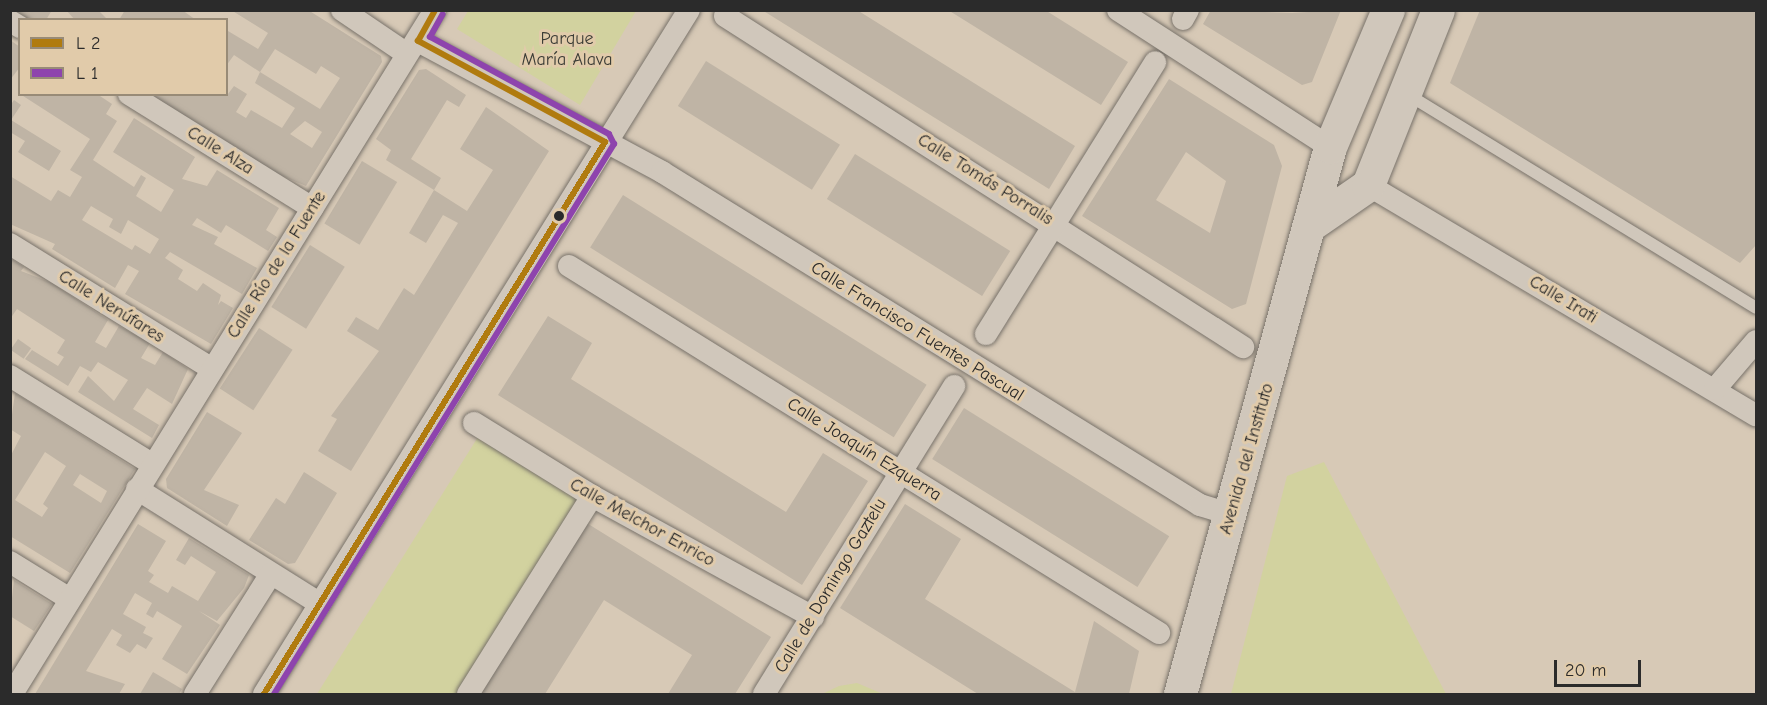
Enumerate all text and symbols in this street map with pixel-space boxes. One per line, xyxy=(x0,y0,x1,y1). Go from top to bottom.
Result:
legend xyxy=(18,18,228,96)
park label: Parque María Alava xyxy=(521,29,613,72)
text: L 2 xyxy=(76,33,100,54)
text: L 1 xyxy=(76,63,98,84)
street label: Calle Alza xyxy=(183,122,257,180)
street label: Calle Tomás Porralis xyxy=(913,130,1057,230)
street label: Calle Río de la Fuente xyxy=(223,187,331,343)
unlabelled marker xyxy=(553,210,565,222)
street label: Calle Francisco Fuentes Pascual xyxy=(807,257,1027,407)
street label: Calle Nenúfares xyxy=(54,266,168,348)
street label: Calle Irati xyxy=(1525,271,1601,329)
street label: Avenida del Instituto xyxy=(1215,381,1279,537)
street label: Calle Joaquín Ezquerra xyxy=(783,394,945,506)
street label: Calle Melchor Enrico xyxy=(566,474,718,572)
street label: Calle de Domingo Gaztelu xyxy=(770,495,892,677)
scale bar xyxy=(1557,648,1644,686)
text: 20 m xyxy=(1565,660,1606,681)

